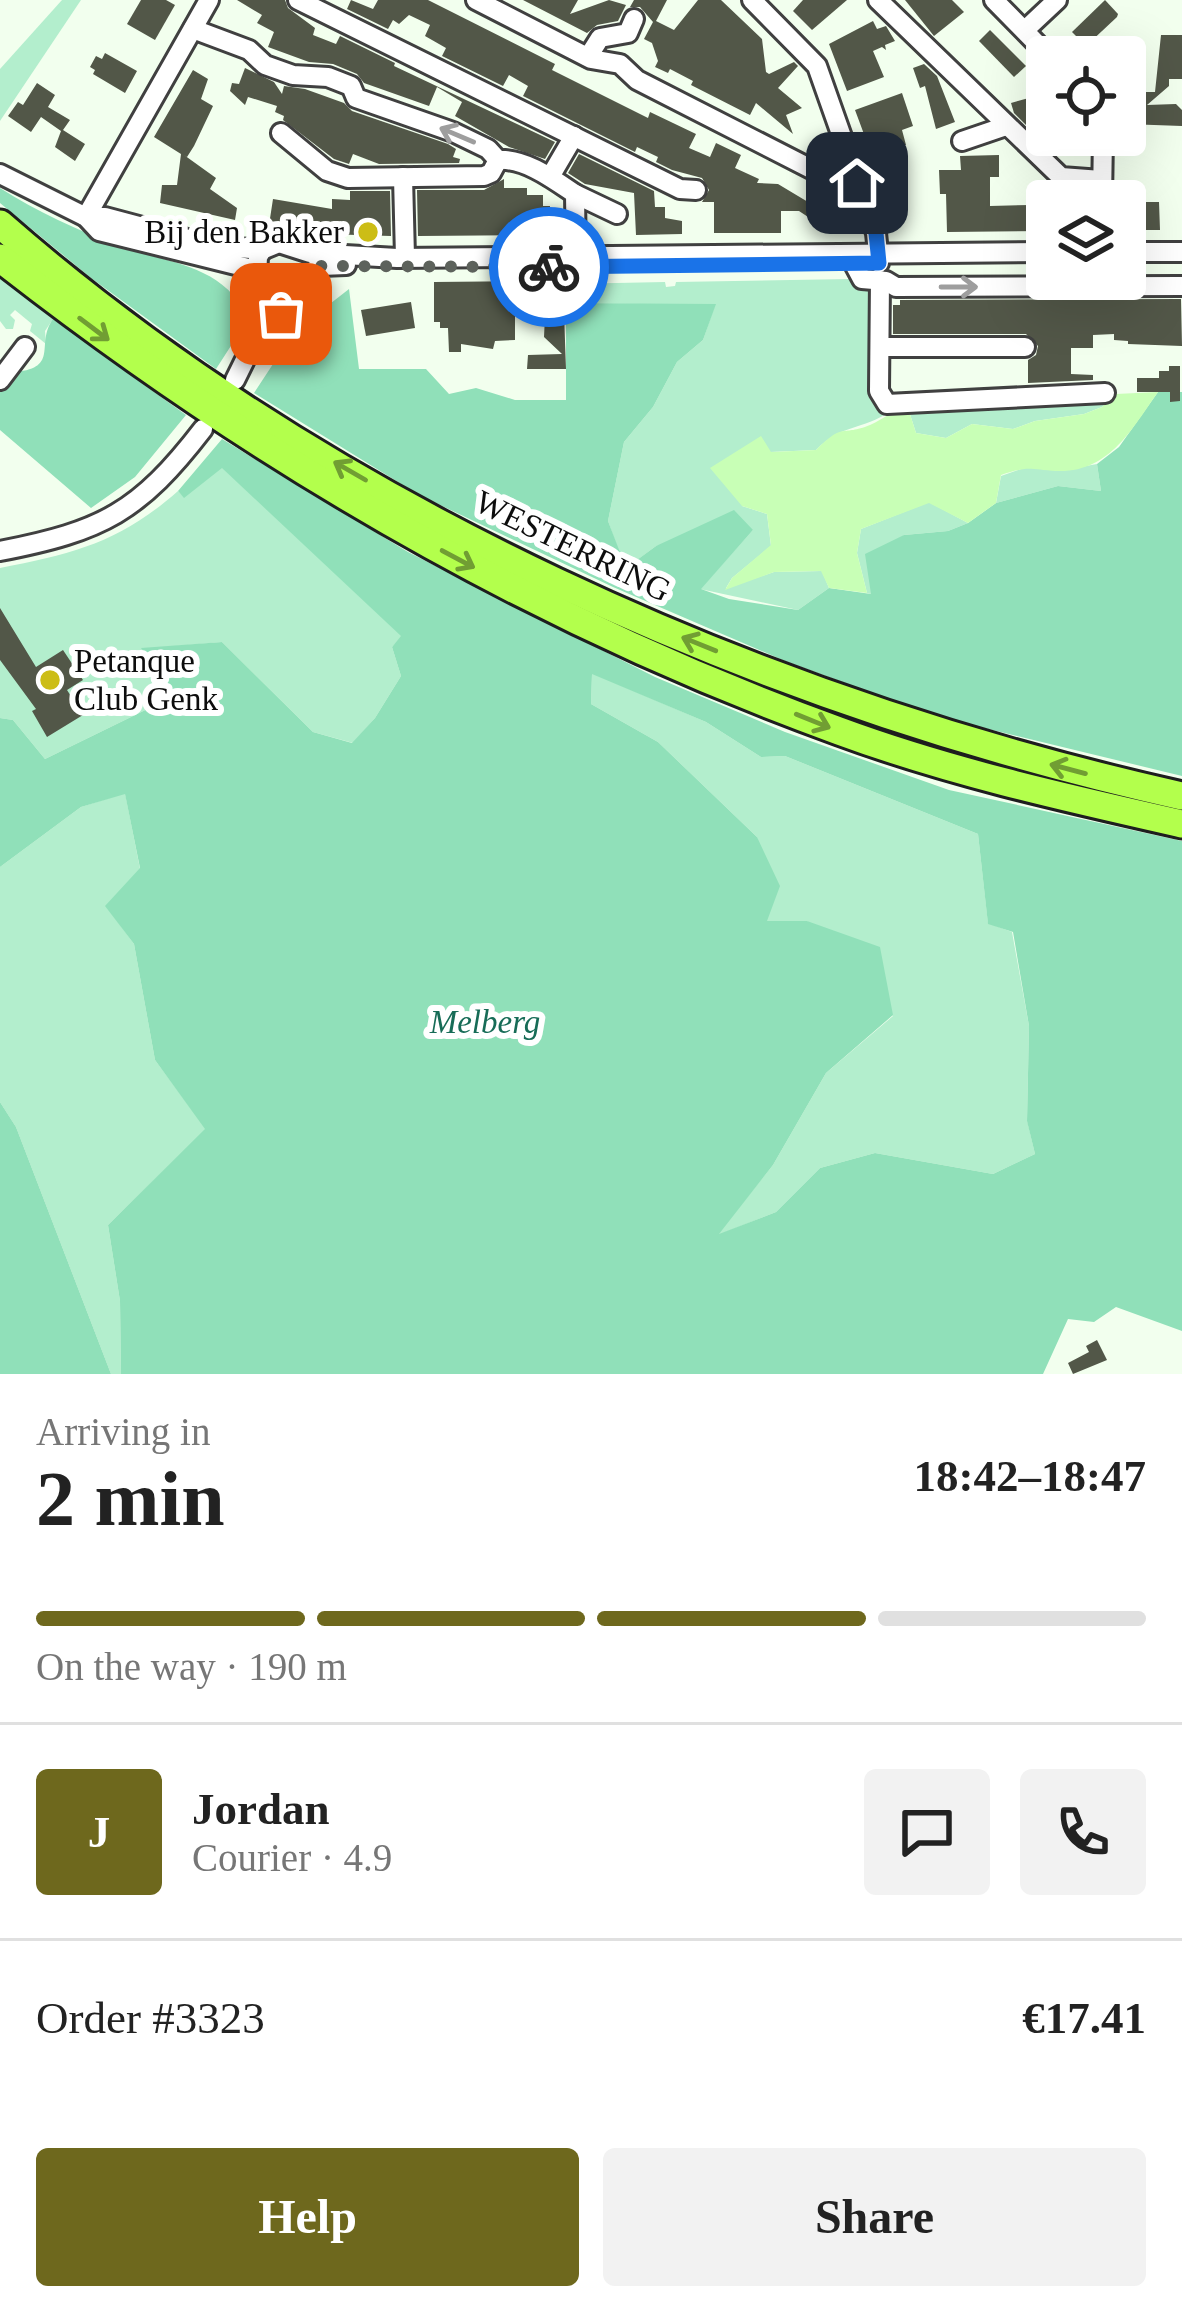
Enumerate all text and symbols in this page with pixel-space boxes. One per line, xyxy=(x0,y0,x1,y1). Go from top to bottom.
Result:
map controls xyxy=(1026,36,1146,300)
button: locate xyxy=(1026,36,1146,156)
one-way arrow xyxy=(440,122,476,144)
pin xyxy=(806,132,908,234)
icon: home xyxy=(824,150,890,216)
button: layers xyxy=(1026,180,1146,300)
courier xyxy=(489,207,609,327)
place label: Bij den Bakker xyxy=(144,214,344,250)
marker: Bij den Bakker xyxy=(355,219,381,245)
icon: bike xyxy=(516,234,582,300)
pin xyxy=(230,263,332,365)
one-way arrow xyxy=(939,276,978,298)
icon: bag xyxy=(248,281,314,347)
one-way arrow xyxy=(77,315,109,341)
one-way arrow xyxy=(333,459,368,483)
street label: WESTERRING xyxy=(470,483,676,609)
one-way arrow xyxy=(440,548,476,571)
one-way arrow xyxy=(682,632,719,653)
place label: Petanque Club Genk xyxy=(74,643,218,717)
marker: Petanque Club Genk xyxy=(37,667,63,693)
one-way arrow xyxy=(793,712,830,733)
one-way arrow xyxy=(1050,757,1088,779)
park label: Melberg xyxy=(429,1004,540,1040)
text: Arriving in xyxy=(36,1410,210,1453)
text: 18:42–18:47 xyxy=(914,1451,1146,1501)
text: 2 min xyxy=(36,1455,225,1542)
text: On the way · 190 m xyxy=(36,1645,347,1688)
button: chat xyxy=(864,1769,990,1895)
button: phone xyxy=(1020,1769,1146,1895)
text: Jordan xyxy=(192,1784,330,1834)
text: J xyxy=(88,1807,110,1857)
text: Courier · 4.9 xyxy=(192,1836,392,1879)
text: Order #3323 xyxy=(36,1993,265,2043)
text: €17.41 xyxy=(1022,1993,1146,2043)
button: Help xyxy=(36,2148,579,2286)
button: Share xyxy=(603,2148,1146,2286)

